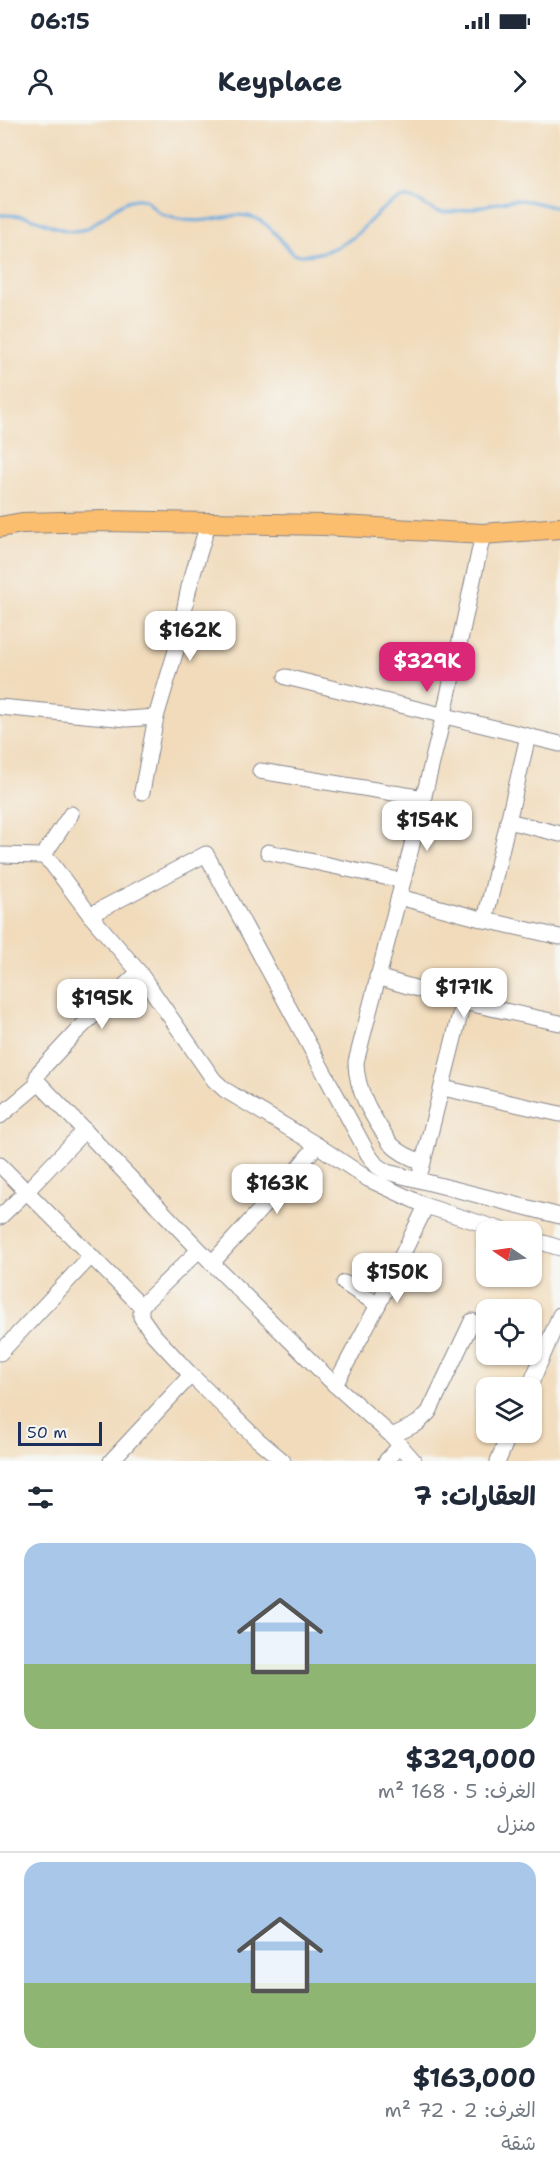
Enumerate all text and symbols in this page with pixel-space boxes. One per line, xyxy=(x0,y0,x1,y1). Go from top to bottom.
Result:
text: 06:15 xyxy=(30,7,90,36)
text: Keyplace xyxy=(218,63,343,100)
icon: person xyxy=(24,65,57,98)
icon: forward xyxy=(503,65,536,98)
pin: $162K xyxy=(148,611,232,662)
text: $162K xyxy=(159,617,221,643)
pin: $329K xyxy=(385,642,469,693)
text: $329K xyxy=(393,648,461,674)
pin: $154K xyxy=(385,801,469,852)
text: $154K xyxy=(396,807,458,833)
pin: $171K xyxy=(422,968,506,1019)
text: $171K xyxy=(435,974,493,1000)
pin: $195K xyxy=(60,979,144,1030)
text: $195K xyxy=(71,985,133,1011)
pin: $163K xyxy=(235,1164,319,1215)
text: $163K xyxy=(246,1170,308,1196)
north arrow xyxy=(476,1221,542,1287)
map controls xyxy=(476,1221,542,1443)
pin: $150K xyxy=(355,1253,439,1304)
text: $150K xyxy=(366,1259,428,1285)
button: locate xyxy=(476,1299,542,1365)
button: layers xyxy=(476,1377,542,1443)
scale bar xyxy=(18,1419,102,1446)
text: 50 m xyxy=(27,1422,67,1443)
text: العقارات: 7 xyxy=(414,1478,536,1513)
icon: filters xyxy=(24,1481,57,1514)
icon: home xyxy=(226,1582,334,1690)
text: $329,000 xyxy=(405,1741,536,1776)
text: الغرف: 5 · 168 m² xyxy=(378,1778,536,1804)
text: منزل xyxy=(497,1811,536,1837)
icon: home xyxy=(226,1901,334,2009)
text: $163,000 xyxy=(412,2060,536,2095)
text: الغرف: 2 · 72 m² xyxy=(385,2097,536,2123)
text: شقة xyxy=(501,2130,536,2156)

